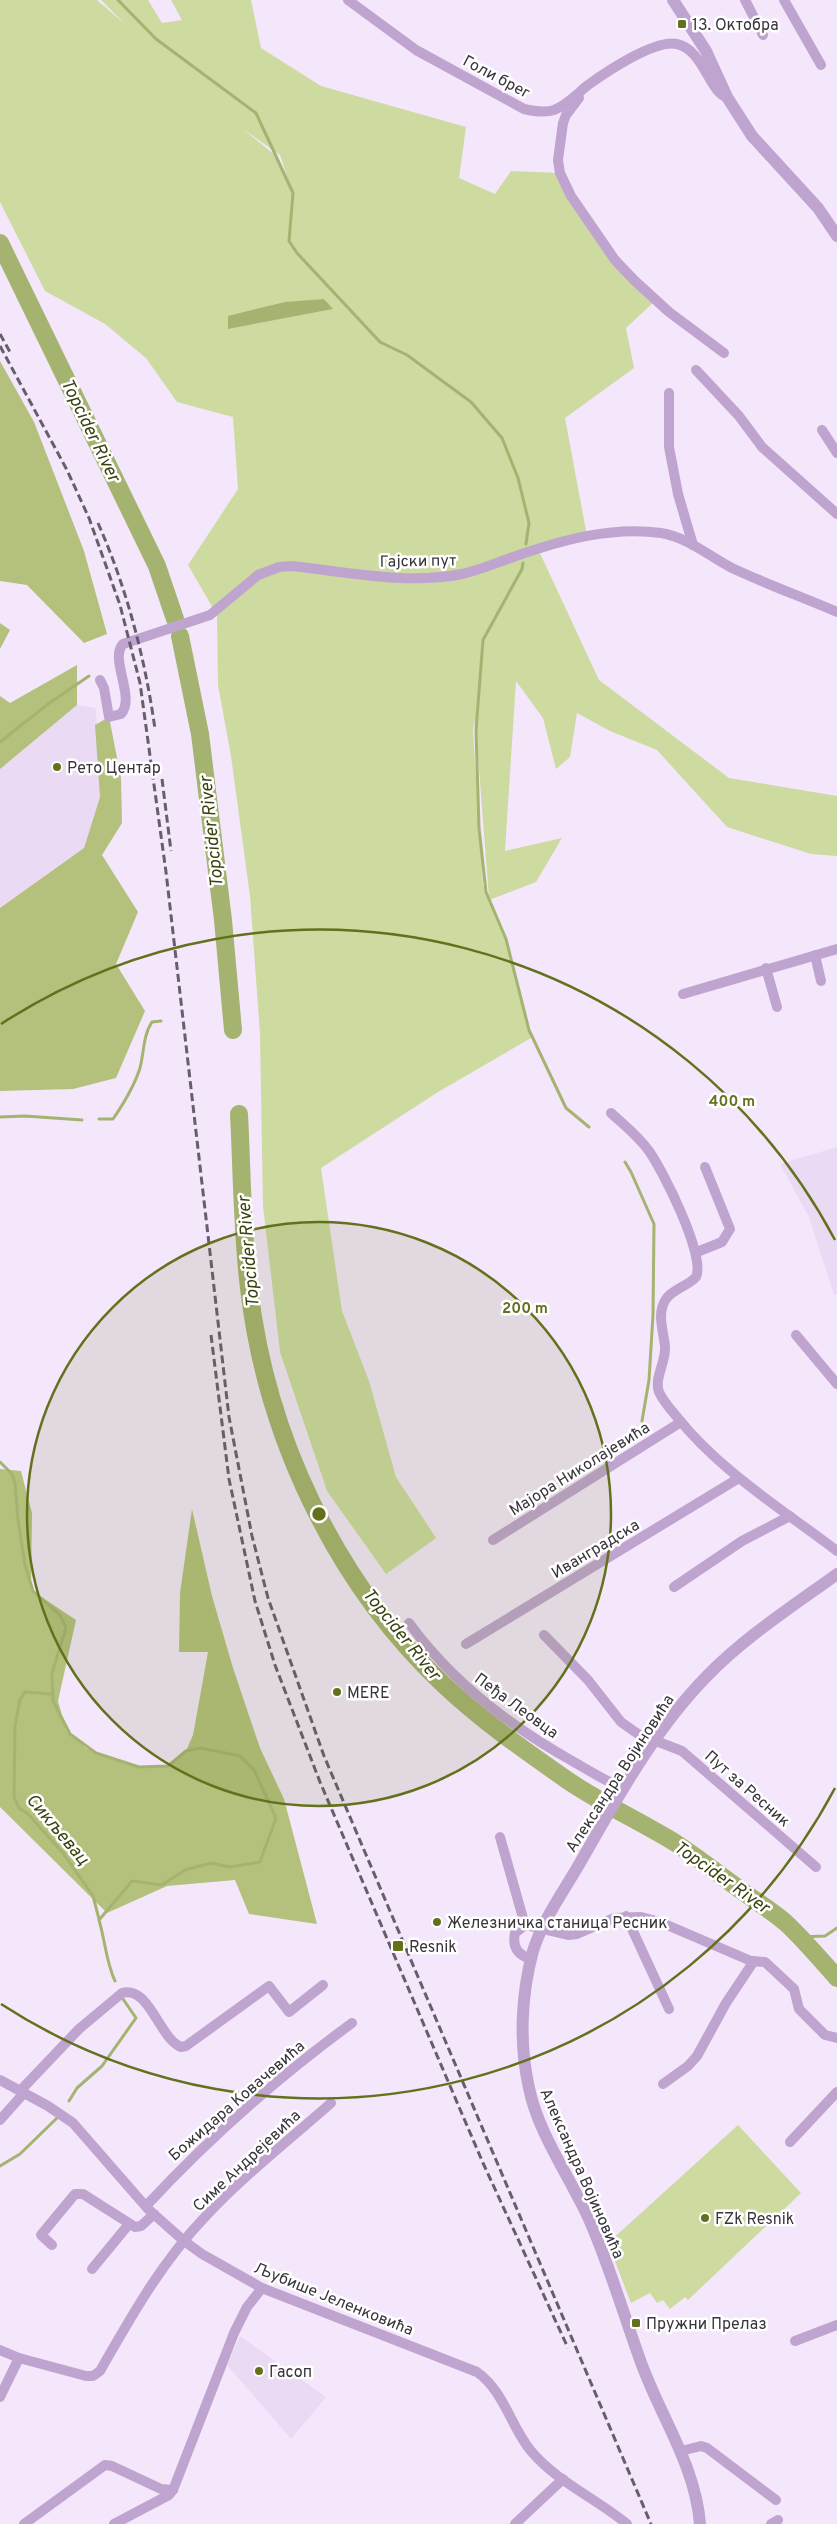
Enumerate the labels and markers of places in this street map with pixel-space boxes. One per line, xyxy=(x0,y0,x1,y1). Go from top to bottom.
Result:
place label: 13. Октобра xyxy=(692,16,779,36)
marker: 13. Октобра xyxy=(676,18,688,30)
place label: Рето Центар xyxy=(67,759,161,779)
marker: Рето Центар xyxy=(51,761,63,773)
centre of rings xyxy=(310,1505,328,1523)
place label: MERE xyxy=(347,1684,390,1704)
marker: MERE xyxy=(331,1686,343,1698)
place label: Железничка станица Ресник xyxy=(447,1914,667,1934)
marker: Железничка станица Ресник xyxy=(431,1916,443,1928)
place label: Resnik xyxy=(409,1938,457,1958)
marker: Resnik xyxy=(391,1939,405,1953)
place label: FZk Resnik xyxy=(715,2210,794,2230)
marker: FZk Resnik xyxy=(699,2212,711,2224)
place label: Пружни Прелаз xyxy=(646,2315,767,2335)
marker: Пружни Прелаз xyxy=(630,2317,642,2329)
place label: Гасоп xyxy=(269,2363,312,2383)
marker: Гасоп xyxy=(253,2365,265,2377)

